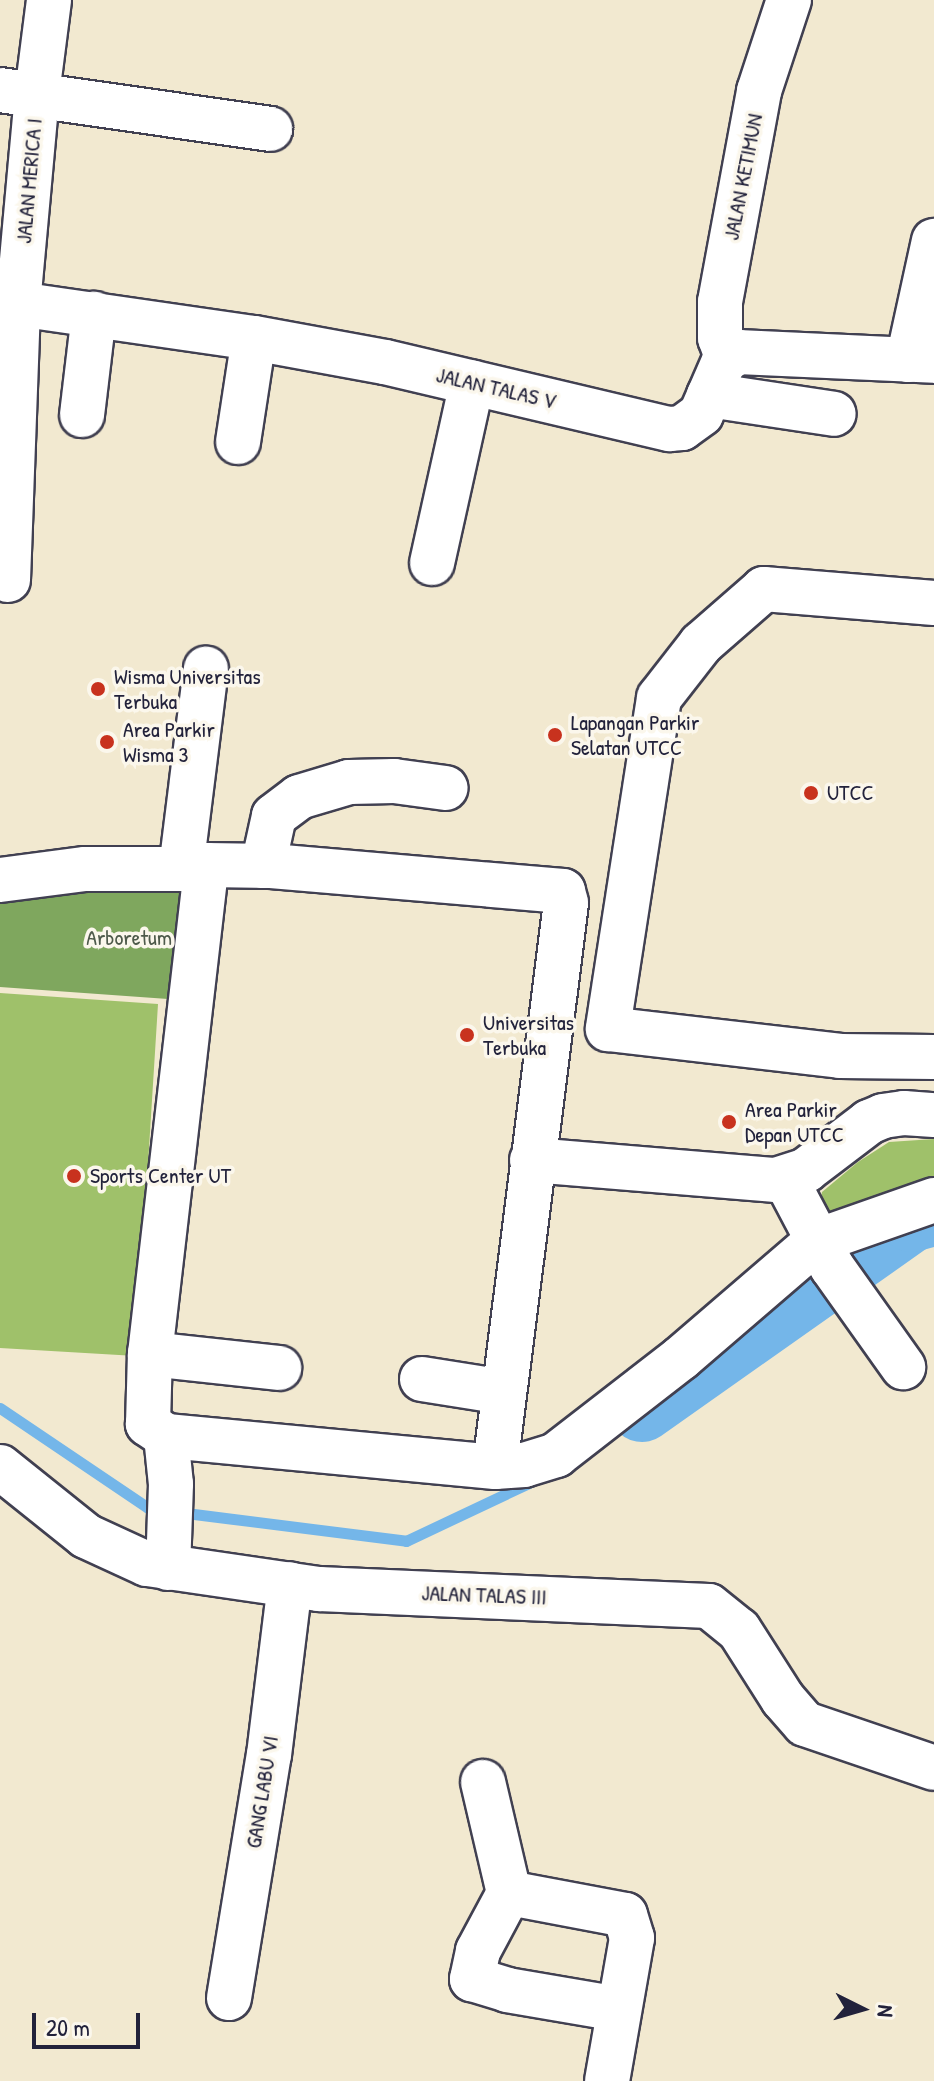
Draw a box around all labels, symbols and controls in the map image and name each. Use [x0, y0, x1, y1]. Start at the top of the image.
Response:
street label: JALAN KETIMUN [718, 112, 768, 242]
street label: JALAN MERICA I [10, 117, 48, 245]
street label: JALAN TALAS V [434, 361, 558, 415]
place label: Wisma Universitas Terbuka [114, 663, 261, 714]
marker: Wisma Universitas Terbuka [89, 680, 107, 698]
place label: Lapangan Parkir Selatan UTCC [571, 709, 699, 760]
place label: Area Parkir Wisma 3 [123, 716, 215, 768]
marker: Lapangan Parkir Selatan UTCC [546, 726, 564, 744]
marker: Area Parkir Wisma 3 [98, 733, 116, 751]
place label: UTCC [827, 780, 874, 806]
marker: UTCC [802, 784, 820, 802]
park label: Arboretum [86, 925, 172, 951]
place label: Universitas Terbuka [483, 1009, 574, 1060]
marker: Universitas Terbuka [458, 1026, 476, 1044]
place label: Area Parkir Depan UTCC [745, 1096, 844, 1148]
marker: Area Parkir Depan UTCC [720, 1113, 738, 1131]
place label: Sports Center UT [90, 1163, 231, 1189]
marker: Sports Center UT [65, 1167, 83, 1185]
street label: JALAN TALAS III [421, 1580, 547, 1610]
street label: GANG LABU VI [240, 1734, 284, 1850]
north arrow [822, 1969, 902, 2049]
scale bar [36, 1997, 144, 2047]
text: N [870, 2004, 901, 2018]
text: 20 m [46, 2011, 90, 2043]

